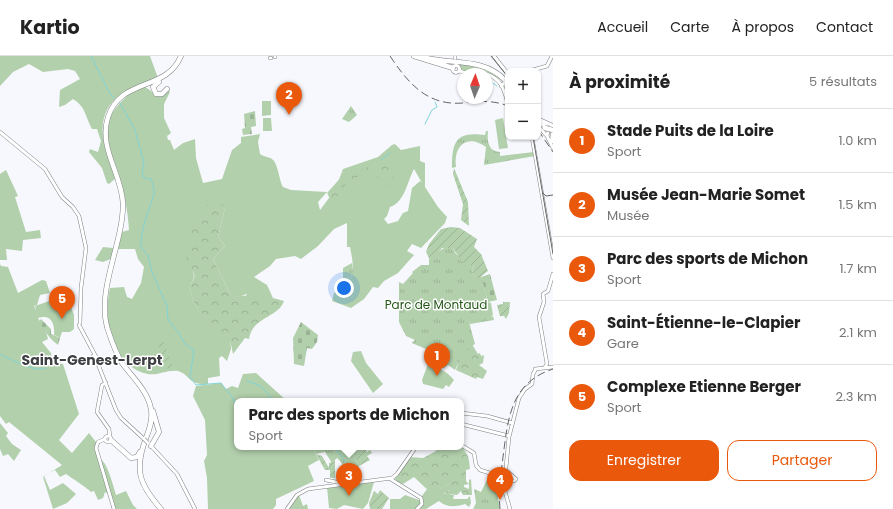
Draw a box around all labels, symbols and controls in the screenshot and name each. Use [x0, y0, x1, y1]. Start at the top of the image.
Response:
text: Kartio [20, 14, 80, 41]
text: Accueil [597, 17, 648, 37]
text: Carte [670, 17, 710, 37]
text: À propos [732, 17, 794, 37]
text: Contact [816, 17, 873, 37]
north arrow [457, 68, 493, 104]
map controls [505, 68, 541, 140]
button: + [505, 68, 541, 104]
text: À proximité [569, 70, 670, 94]
text: 5 résultats [809, 72, 877, 91]
pin: 2 [276, 82, 302, 115]
button: − [505, 104, 541, 140]
text: Stade Puits de la Loire [607, 120, 774, 141]
text: 1 [580, 131, 584, 150]
text: 1.0 km [838, 131, 877, 150]
text: Sport [607, 142, 641, 161]
text: Musée Jean-Marie Somet [607, 184, 805, 205]
text: 2 [578, 195, 586, 214]
text: 1.5 km [838, 195, 877, 214]
text: Musée [607, 206, 649, 225]
text: Parc des sports de Michon [607, 248, 808, 269]
text: 3 [578, 259, 586, 278]
text: 1.7 km [839, 259, 877, 278]
text: Sport [607, 270, 641, 289]
your location [334, 278, 354, 298]
pin: 5 [49, 286, 75, 319]
park label: Parc de Montaud [385, 296, 487, 313]
text: Saint-Étienne-le-Clapier [607, 312, 800, 333]
text: 4 [578, 323, 586, 342]
text: 2.1 km [839, 323, 877, 342]
text: Gare [607, 334, 639, 353]
pin: 1 [424, 343, 450, 376]
district label: Saint-Genest-Lerpt [22, 350, 163, 370]
text: Complexe Etienne Berger [607, 376, 801, 397]
text: 5 [578, 387, 586, 406]
text: 2.3 km [836, 387, 877, 406]
popup [234, 398, 464, 450]
text: Sport [607, 398, 641, 417]
text: Parc des sports de Michon [248, 404, 450, 425]
text: Sport [248, 426, 283, 445]
button: Enregistrer [569, 440, 719, 481]
button: Partager [727, 440, 877, 481]
pin: 3 [336, 463, 362, 496]
pin: 4 [487, 467, 513, 500]

